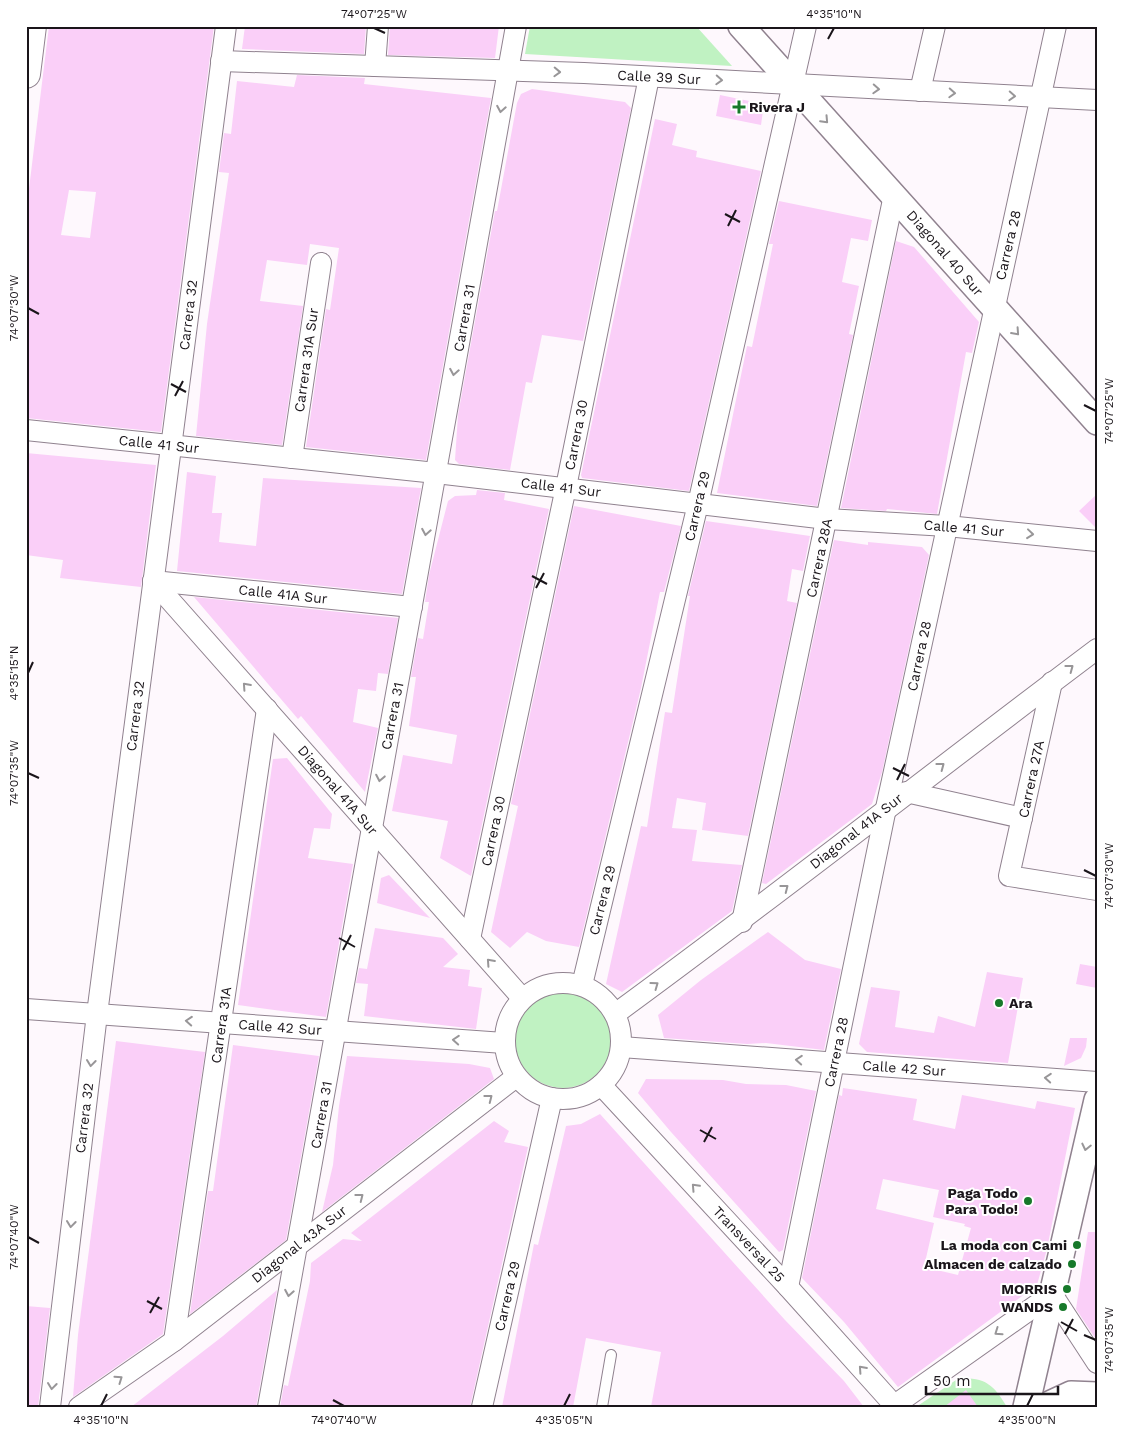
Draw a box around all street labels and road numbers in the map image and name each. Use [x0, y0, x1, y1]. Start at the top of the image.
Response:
street label: Calle 39 Sur [617, 67, 702, 87]
street label: Diagonal 40 Sur [904, 207, 987, 299]
street label: Carrera 28 [992, 208, 1024, 282]
street label: Carrera 32 [176, 279, 200, 351]
street label: Carrera 31 [450, 283, 478, 353]
street label: Carrera 31A Sur [291, 307, 321, 413]
street label: Carrera 30 [561, 398, 591, 472]
street label: Calle 41 Sur [118, 432, 200, 456]
street label: Carrera 29 [681, 469, 713, 543]
street label: Calle 41 Sur [520, 474, 602, 500]
street label: Carrera 28A [803, 517, 835, 599]
street label: Calle 41 Sur [923, 517, 1005, 540]
street label: Calle 41A Sur [238, 581, 329, 607]
street label: Carrera 28 [904, 619, 934, 693]
street label: Carrera 32 [123, 680, 147, 752]
street label: Carrera 31 [378, 681, 406, 751]
street label: Carrera 27A [1015, 739, 1047, 819]
street label: Diagonal 41A Sur [295, 742, 381, 838]
street label: Diagonal 41A Sur [806, 790, 906, 872]
street label: Carrera 30 [478, 794, 508, 868]
street label: Carrera 29 [586, 863, 618, 937]
street label: Carrera 31A [208, 985, 234, 1065]
street label: Carrera 28 [821, 1015, 851, 1089]
street label: Calle 42 Sur [238, 1016, 323, 1038]
street label: Calle 42 Sur [862, 1057, 947, 1079]
street label: Carrera 31 [307, 1080, 335, 1150]
street label: Carrera 32 [72, 1082, 96, 1154]
street label: Diagonal 43A Sur [248, 1202, 350, 1286]
street label: Transversal 25 [710, 1203, 788, 1285]
street label: Carrera 29 [491, 1259, 523, 1333]

